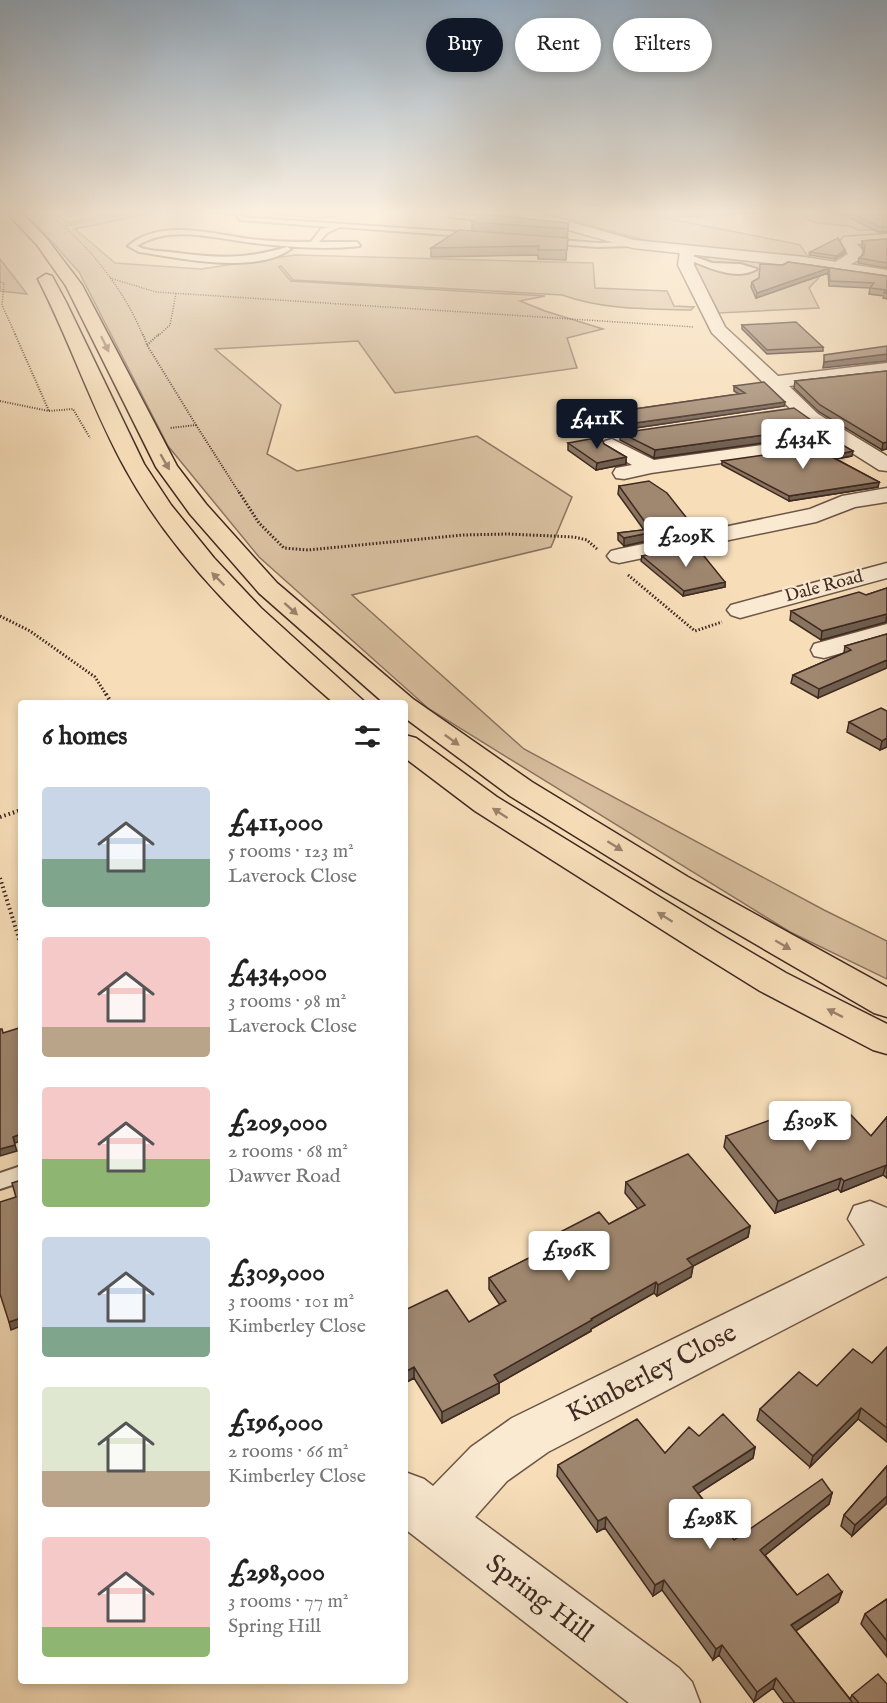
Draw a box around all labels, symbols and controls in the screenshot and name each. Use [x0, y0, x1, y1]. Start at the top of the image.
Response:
chip: Buy [426, 18, 503, 72]
chip: Rent [515, 18, 601, 72]
chip: Filters [613, 18, 712, 72]
one-way arrow [100, 335, 110, 353]
pin: £411K [555, 399, 639, 450]
text: £411K [570, 406, 624, 431]
pin: £434K [761, 419, 845, 470]
text: £434K [775, 426, 831, 451]
one-way arrow [160, 454, 170, 471]
pin: £209K [644, 517, 728, 568]
text: £209K [658, 524, 714, 549]
street label: Dale Road [782, 565, 866, 608]
one-way arrow [211, 572, 225, 586]
one-way arrow [284, 602, 299, 616]
text: 6 homes [42, 720, 127, 753]
icon: filters [351, 720, 384, 753]
one-way arrow [443, 734, 459, 746]
text: £411,000 [228, 806, 323, 839]
one-way arrow [492, 808, 508, 819]
icon: home [90, 811, 162, 883]
text: 5 rooms · 123 m² [228, 839, 354, 864]
one-way arrow [607, 841, 623, 852]
text: Laverock Close [228, 864, 357, 889]
one-way arrow [657, 911, 673, 922]
one-way arrow [775, 939, 792, 949]
text: £434,000 [228, 956, 327, 989]
icon: home [90, 961, 162, 1033]
text: 3 rooms · 98 m² [228, 989, 346, 1014]
one-way arrow [826, 1008, 843, 1018]
text: Laverock Close [228, 1014, 357, 1039]
pin: £309K [768, 1101, 852, 1152]
text: £209,000 [228, 1106, 328, 1139]
text: £309K [783, 1108, 837, 1133]
icon: home [90, 1111, 162, 1183]
text: 2 rooms · 68 m² [228, 1139, 348, 1164]
text: Dawver Road [228, 1164, 340, 1189]
pin: £196K [527, 1231, 611, 1282]
text: £196K [543, 1238, 595, 1263]
text: £309,000 [228, 1256, 325, 1289]
icon: home [90, 1261, 162, 1333]
text: 3 rooms · 101 m² [228, 1289, 354, 1314]
text: Kimberley Close [228, 1314, 366, 1339]
street label: Kimberley Close [561, 1317, 743, 1431]
text: £196,000 [228, 1406, 323, 1439]
icon: home [90, 1411, 162, 1483]
text: 2 rooms · 66 m² [228, 1439, 349, 1464]
text: Kimberley Close [228, 1464, 366, 1489]
pin: £298K [668, 1499, 752, 1550]
text: £298K [683, 1506, 737, 1531]
street label: Spring Hill [479, 1548, 600, 1651]
text: £298,000 [228, 1556, 325, 1589]
icon: home [90, 1561, 162, 1633]
text: 3 rooms · 77 m² [228, 1589, 348, 1614]
text: Spring Hill [228, 1614, 321, 1639]

